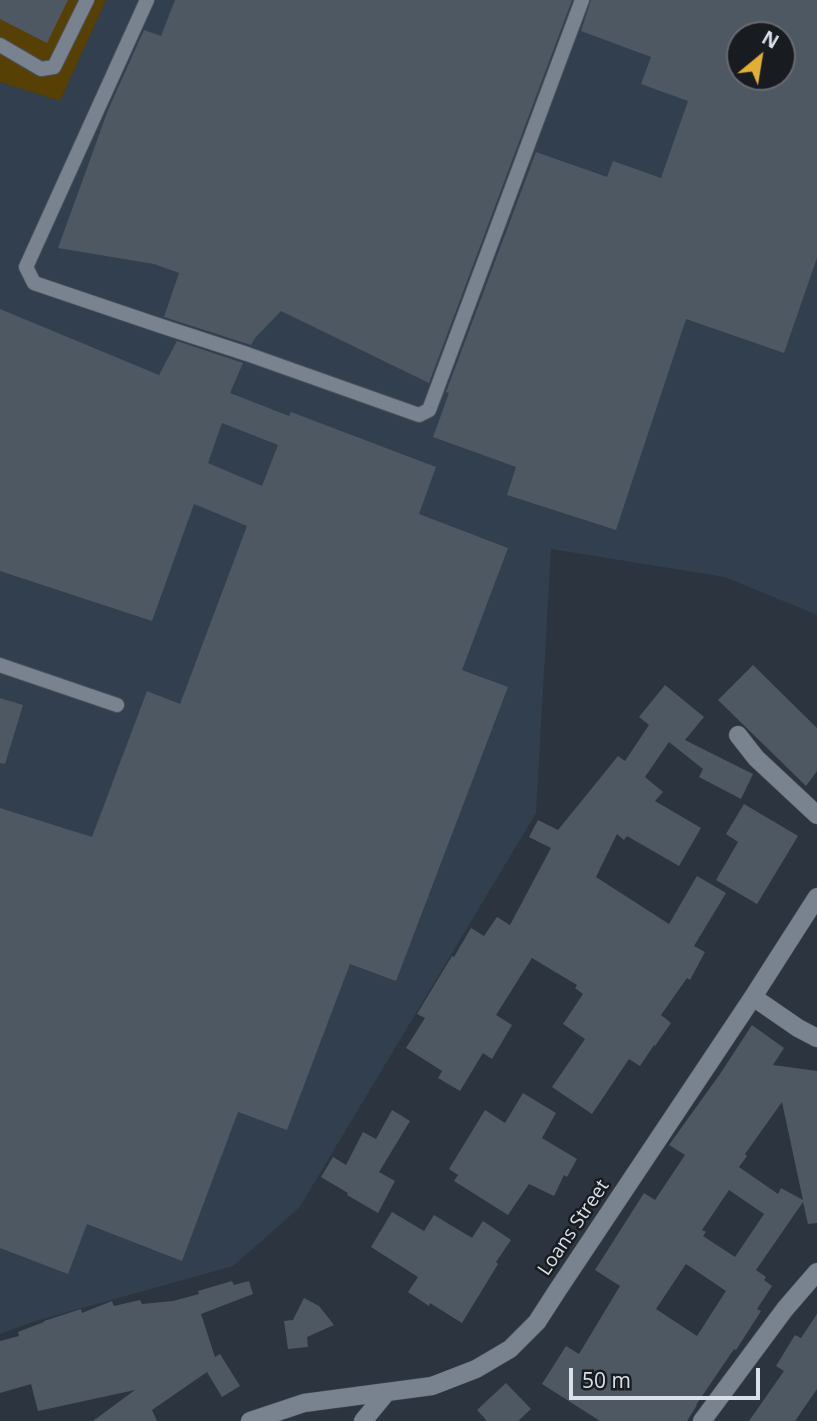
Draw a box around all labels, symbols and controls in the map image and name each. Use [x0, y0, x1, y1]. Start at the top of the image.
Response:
north arrow [726, 21, 796, 91]
text: N [757, 24, 784, 55]
street label: Loans Street [534, 1176, 614, 1280]
scale bar [572, 1354, 763, 1398]
text: 50 m [582, 1366, 631, 1394]

